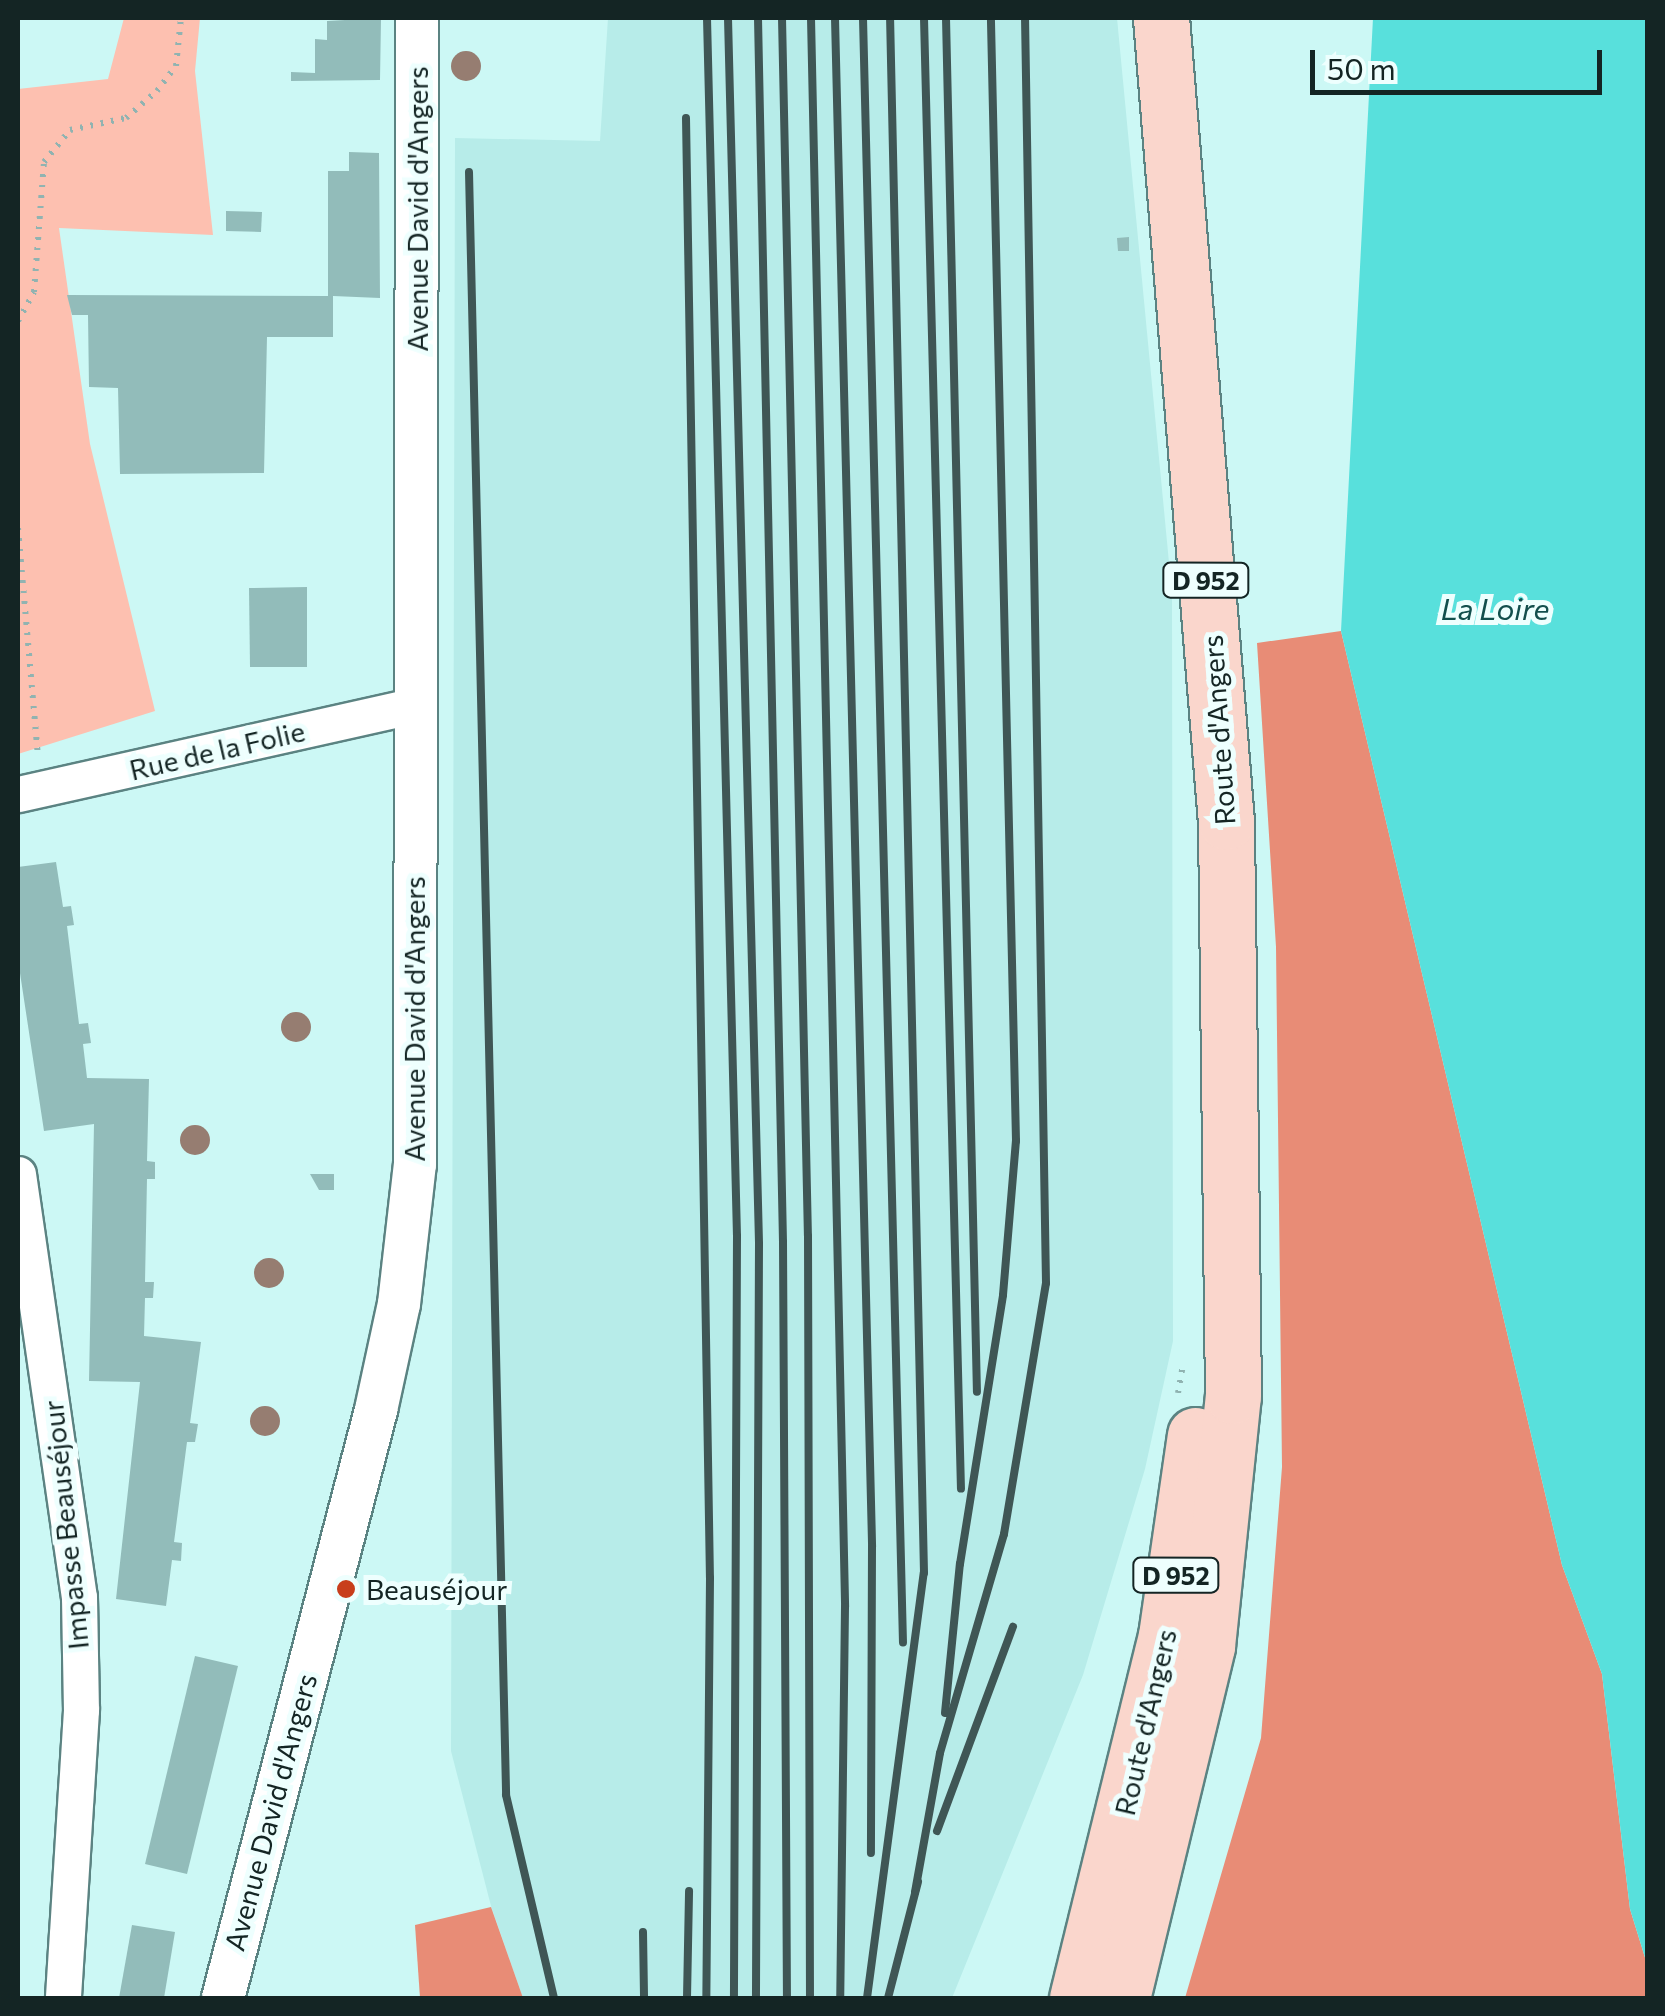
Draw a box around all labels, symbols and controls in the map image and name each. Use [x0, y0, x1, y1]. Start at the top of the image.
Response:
scale bar [1315, 30, 1608, 92]
text: 50 m [1327, 49, 1396, 86]
street label: Avenue David d'Angers [400, 66, 434, 352]
road number: D 952 [1161, 560, 1251, 600]
water label: La Loire [1441, 590, 1549, 626]
street label: Route d'Angers [1195, 634, 1241, 826]
street label: Rue de la Folie [126, 713, 308, 787]
street label: Avenue David d'Angers [397, 876, 431, 1162]
street label: Impasse Beauséjour [35, 1399, 95, 1651]
road number: D 952 [1131, 1555, 1221, 1595]
place label: Beauséjour [366, 1572, 507, 1606]
marker: Beauséjour [335, 1578, 357, 1600]
street label: Route d'Angers [1107, 1625, 1183, 1819]
street label: Avenue David d'Angers [217, 1670, 323, 1954]

